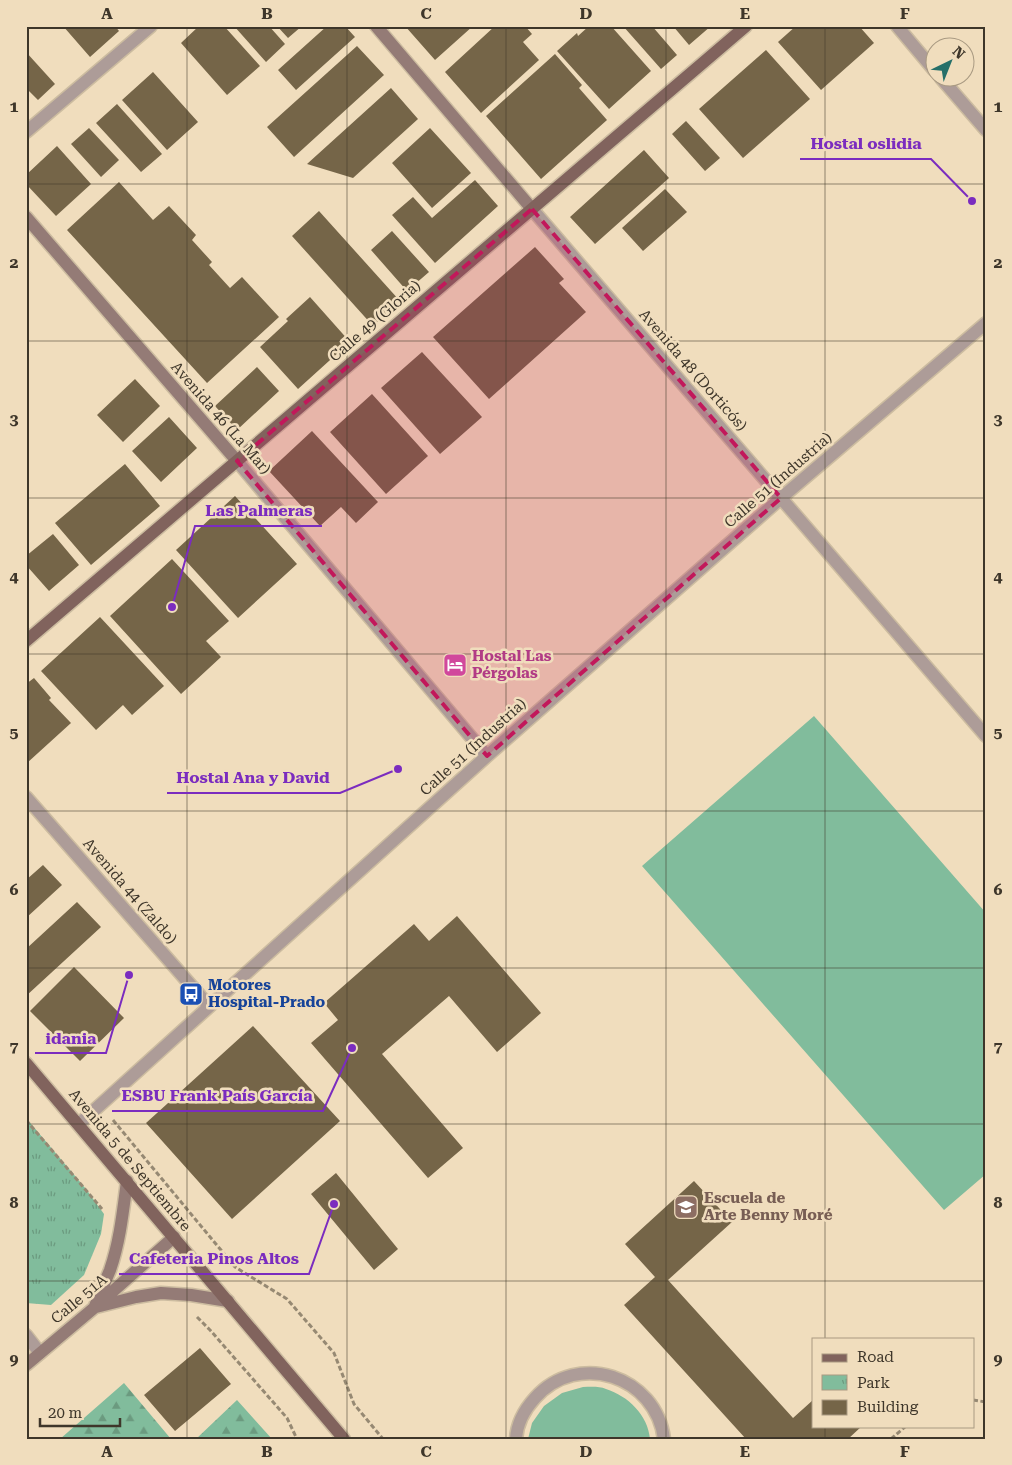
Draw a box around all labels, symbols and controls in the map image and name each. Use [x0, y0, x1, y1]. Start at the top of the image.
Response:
text: A [101, 4, 113, 23]
text: B [261, 4, 273, 23]
text: C [420, 4, 432, 23]
text: D [580, 4, 593, 23]
text: E [740, 4, 750, 23]
text: F [900, 4, 910, 23]
north arrow [924, 38, 974, 88]
text: N [949, 43, 968, 62]
text: 1 [10, 97, 19, 116]
text: 1 [994, 97, 1003, 116]
callout: Hostal oslidia [800, 128, 931, 159]
text: Hostal oslidia [810, 134, 922, 153]
text: 2 [10, 253, 19, 272]
text: 2 [994, 253, 1003, 272]
street label: Calle 49 (Gloria) [326, 276, 424, 366]
street label: Avenida 48 (Dorticós) [635, 305, 751, 435]
street label: Avenida 46 (La Mar) [167, 358, 275, 478]
text: 3 [10, 410, 19, 429]
text: 3 [994, 410, 1003, 429]
street label: Calle 51 (Industria) [721, 428, 836, 532]
callout: Las Palmeras [195, 495, 322, 526]
text: Las Palmeras [205, 501, 313, 520]
text: 4 [10, 567, 19, 586]
text: 4 [994, 567, 1003, 586]
place label: Hostal Las Pérgolas [472, 647, 552, 682]
hotel icon: Hostal Las Pérgolas [442, 652, 468, 678]
street label: Calle 51 (Industria) [416, 695, 530, 799]
text: 5 [10, 723, 19, 742]
text: 5 [994, 723, 1003, 742]
callout: Hostal Ana y David [167, 762, 340, 793]
text: Hostal Ana y David [176, 768, 330, 787]
street label: Avenida 44 (Zaldo) [79, 834, 181, 948]
text: 6 [10, 880, 19, 899]
text: 6 [994, 880, 1003, 899]
place label: Motores Hospital-Prado [208, 976, 325, 1011]
bus stop icon: Motores Hospital-Prado [178, 981, 204, 1007]
callout: idania [35, 1022, 106, 1053]
text: idania [46, 1029, 97, 1048]
text: 7 [10, 1037, 19, 1056]
text: 7 [994, 1037, 1003, 1056]
callout: ESBU Frank País García [112, 1080, 323, 1111]
street label: Avenida 5 de Septiembre [65, 1085, 195, 1235]
text: ESBU Frank País García [121, 1086, 313, 1105]
place label: Escuela de Arte Benny Moré [704, 1189, 833, 1224]
text: 8 [10, 1193, 19, 1212]
text: 8 [994, 1193, 1003, 1212]
school or university icon: Escuela de Arte Benny Moré [673, 1194, 699, 1220]
callout: Cafeteria Pinos Altos [119, 1243, 309, 1274]
text: Cafeteria Pinos Altos [129, 1249, 299, 1268]
street label: Calle 51A [47, 1270, 111, 1328]
legend [812, 1338, 974, 1428]
text: Road [857, 1348, 894, 1366]
text: 9 [10, 1350, 19, 1369]
text: 9 [994, 1350, 1003, 1369]
text: Park [857, 1374, 891, 1392]
scale bar [40, 1395, 120, 1427]
text: Building [857, 1398, 919, 1416]
text: 20 m [48, 1404, 83, 1422]
text: A [101, 1442, 113, 1461]
text: B [261, 1442, 273, 1461]
text: C [420, 1442, 432, 1461]
text: D [580, 1442, 593, 1461]
text: E [740, 1442, 750, 1461]
text: F [900, 1442, 910, 1461]

